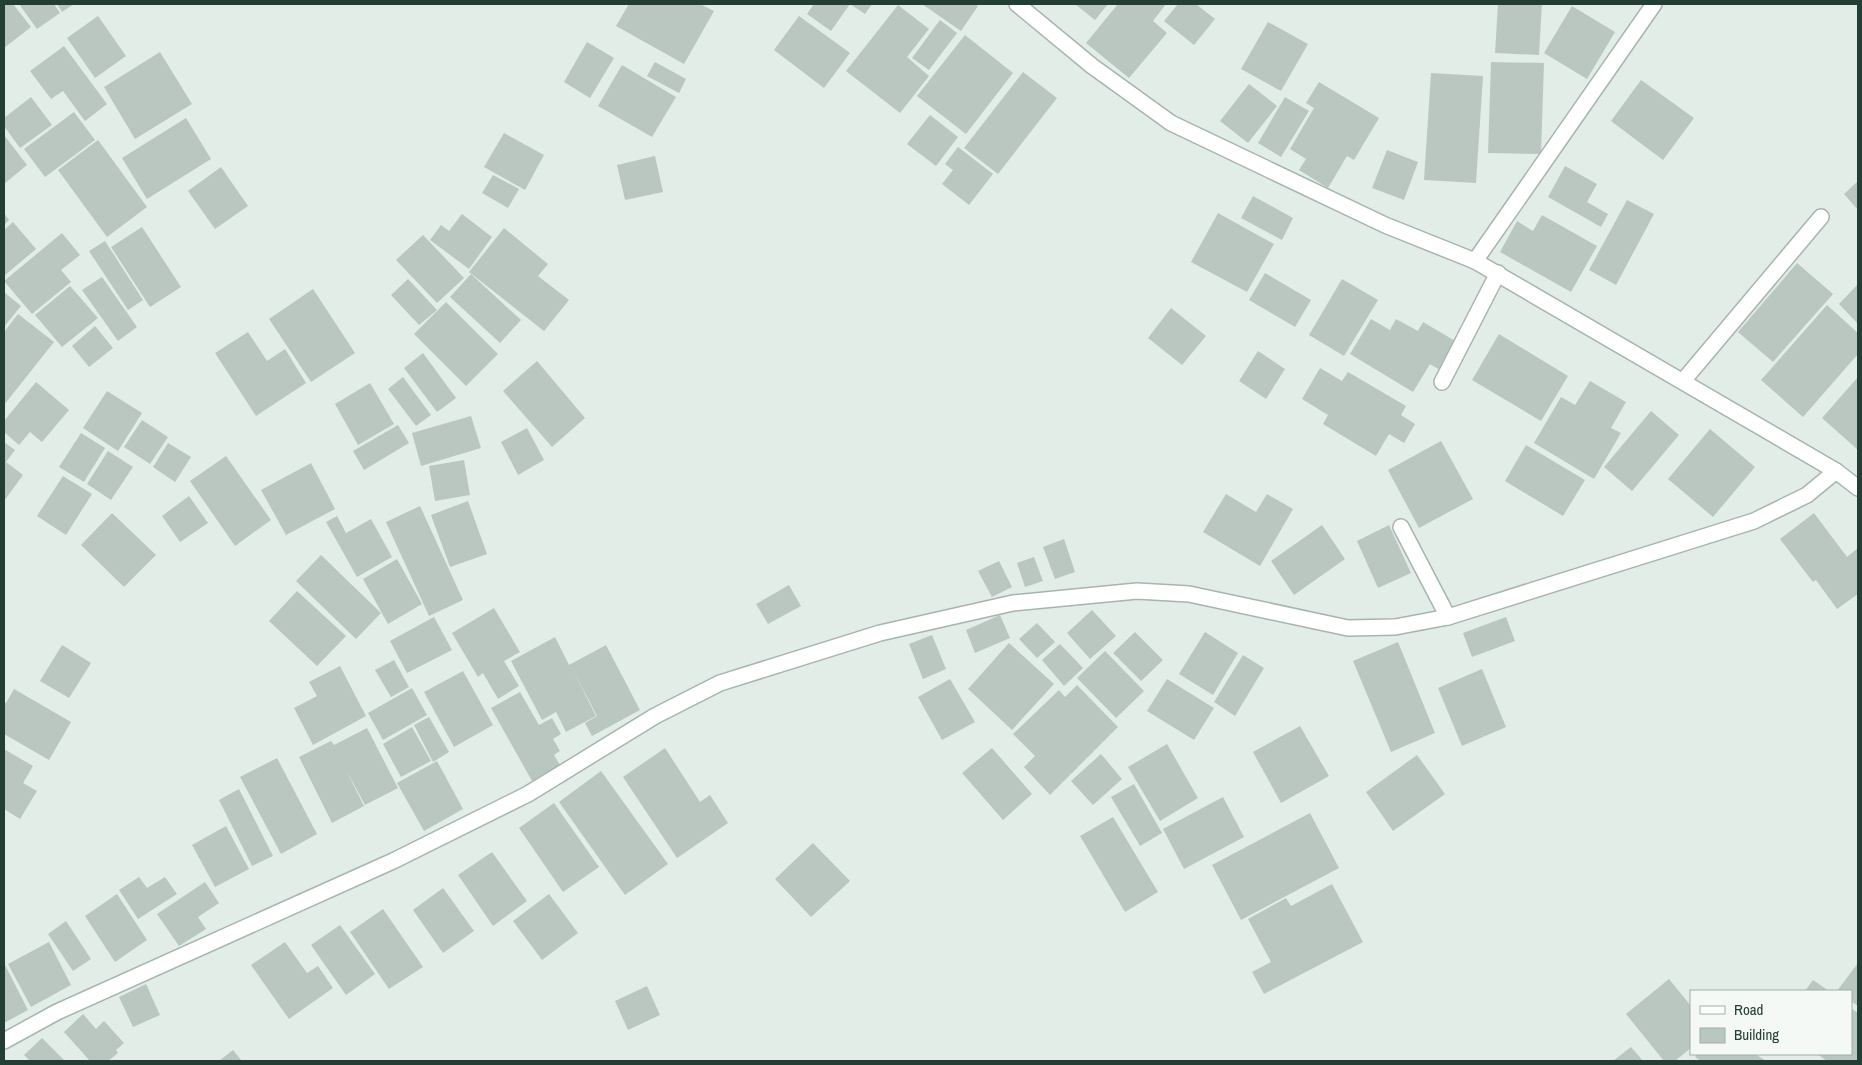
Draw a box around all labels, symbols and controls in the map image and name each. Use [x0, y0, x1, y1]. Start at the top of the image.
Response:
legend [1690, 990, 1852, 1055]
text: Road [1734, 999, 1763, 1020]
text: Building [1734, 1024, 1779, 1045]

